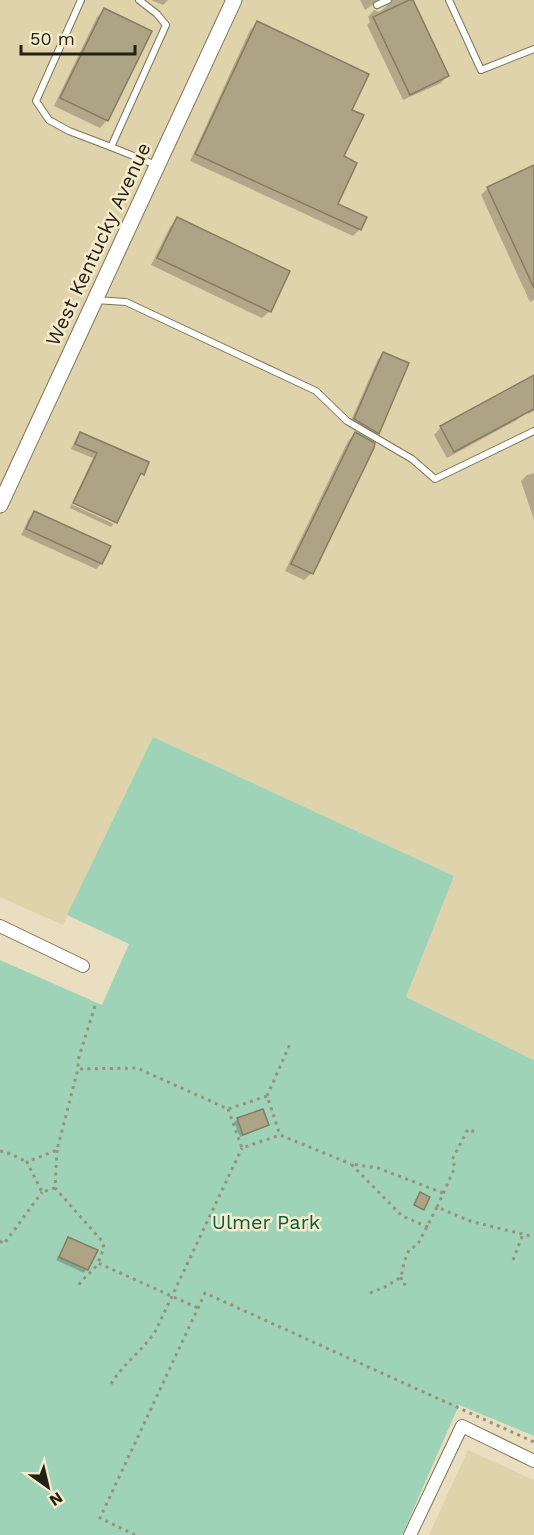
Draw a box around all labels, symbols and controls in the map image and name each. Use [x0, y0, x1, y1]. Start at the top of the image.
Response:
scale bar [21, 18, 135, 56]
text: 50 m [30, 28, 75, 49]
street label: West Kentucky Avenue [40, 138, 156, 350]
park label: Ulmer Park [212, 1210, 320, 1234]
north arrow [18, 1457, 78, 1517]
text: N [46, 1488, 66, 1510]

